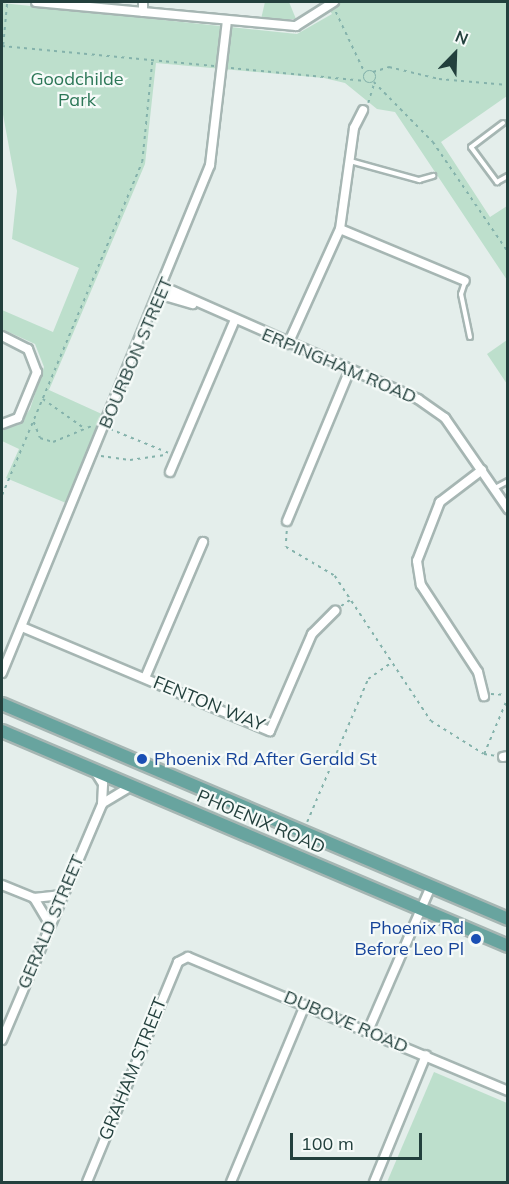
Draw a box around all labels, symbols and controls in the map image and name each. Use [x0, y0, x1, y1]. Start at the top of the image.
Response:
north arrow [425, 24, 485, 84]
text: N [453, 26, 472, 49]
park label: Goodchilde Park [30, 69, 124, 112]
street label: BOURBON STREET [94, 274, 178, 432]
street label: ERPINGHAM ROAD [258, 324, 420, 408]
street label: FENTON WAY [150, 672, 268, 736]
place label: Phoenix Rd After Gerald St [154, 748, 377, 770]
marker: Phoenix Rd After Gerald St [135, 752, 149, 766]
street label: PHOENIX ROAD [194, 785, 328, 859]
street label: GERALD STREET [13, 852, 89, 992]
place label: Phoenix Rd Before Leo Pl [354, 918, 464, 960]
marker: Phoenix Rd Before Leo Pl [469, 932, 483, 946]
street label: DUBOVE ROAD [281, 986, 411, 1058]
street label: GRAHAM STREET [95, 995, 171, 1143]
scale bar [293, 1121, 425, 1159]
text: 100 m [301, 1132, 354, 1155]

